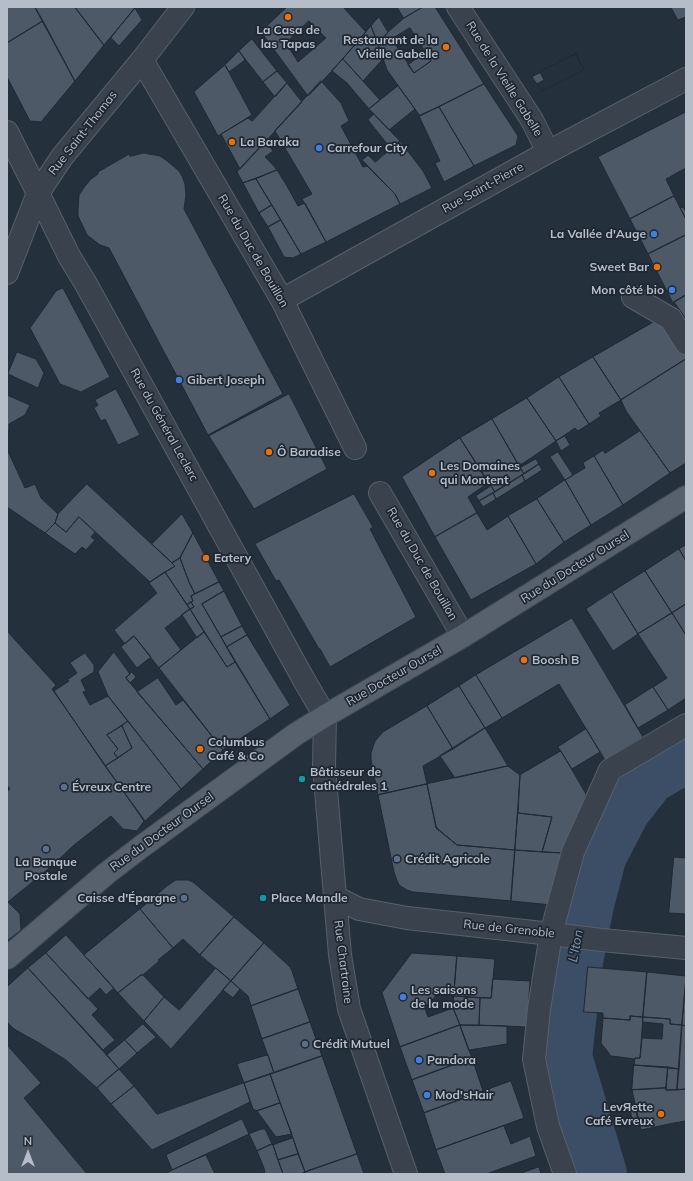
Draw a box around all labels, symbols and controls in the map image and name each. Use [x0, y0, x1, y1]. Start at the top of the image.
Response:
marker: La Casa de las Tapas [283, 12, 293, 22]
street label: Rue de la Vieille Gabelle [463, 19, 545, 139]
place label: La Casa de las Tapas [256, 23, 320, 51]
place label: Restaurant de la Vieille Gabelle [343, 33, 438, 61]
marker: Restaurant de la Vieille Gabelle [441, 42, 451, 52]
street label: Rue Saint-Thomas [46, 88, 120, 178]
place label: La Baraka [240, 135, 299, 149]
marker: La Baraka [227, 137, 237, 147]
place label: Carrefour City [327, 141, 407, 155]
marker: Carrefour City [314, 143, 324, 153]
street label: Rue Saint-Pierre [440, 160, 526, 216]
street label: Rue du Duc de Bouillon [215, 192, 291, 310]
place label: La Vallée d'Auge [550, 227, 646, 241]
marker: La Vallée d'Auge [649, 229, 659, 239]
place label: Sweet Bar [589, 260, 649, 274]
marker: Sweet Bar [652, 262, 662, 272]
place label: Mon côté bio [591, 283, 664, 297]
marker: Mon côté bio [667, 285, 677, 295]
street label: Rue du Général Leclerc [127, 366, 201, 484]
place label: Gibert Joseph [187, 373, 265, 387]
marker: Gibert Joseph [174, 375, 184, 385]
place label: Ô Baradise [277, 445, 341, 459]
marker: Ô Baradise [264, 447, 274, 457]
place label: Les Domaines qui Montent [440, 459, 520, 487]
marker: Les Domaines qui Montent [427, 468, 437, 478]
street label: Rue du Duc de Bouillon [384, 505, 460, 623]
street label: Rue du Docteur Oursel [518, 528, 632, 606]
place label: Eatery [214, 551, 251, 565]
marker: Eatery [201, 553, 211, 563]
street label: Rue Docteur Oursel [344, 643, 444, 709]
place label: Boosh B [532, 653, 579, 667]
marker: Boosh B [519, 655, 529, 665]
place label: Columbus Café & Co [208, 735, 265, 763]
marker: Columbus Café & Co [195, 744, 205, 754]
place label: Bâtisseur de cathédrales 1 [310, 765, 388, 793]
marker: Bâtisseur de cathédrales 1 [297, 774, 307, 784]
place label: Évreux Centre [72, 780, 151, 794]
marker: Évreux Centre [59, 782, 69, 792]
street label: Rue du Docteur Oursel [107, 789, 217, 875]
marker: La Banque Postale [41, 844, 51, 854]
place label: Crédit Agricole [405, 852, 490, 866]
marker: Crédit Agricole [392, 854, 402, 864]
place label: La Banque Postale [15, 855, 77, 883]
place label: Caisse d'Épargne [77, 891, 176, 905]
place label: Place Mandle [271, 891, 348, 905]
marker: Caisse d'Épargne [179, 893, 189, 903]
marker: Place Mandle [258, 893, 268, 903]
street label: Rue de Grenoble [463, 917, 555, 941]
street label: Rue Chartraine [331, 919, 355, 1005]
water label: L'Iton [565, 928, 587, 964]
place label: Les saisons de la mode [411, 983, 476, 1011]
marker: Les saisons de la mode [398, 992, 408, 1002]
place label: Crédit Mutuel [313, 1037, 390, 1051]
marker: Crédit Mutuel [300, 1039, 310, 1049]
place label: Pandora [427, 1053, 476, 1067]
marker: Pandora [414, 1055, 424, 1065]
place label: Mod'sHair [435, 1088, 493, 1102]
marker: Mod'sHair [422, 1090, 432, 1100]
place label: LevЯette Café Evreux [585, 1100, 653, 1128]
marker: LevЯette Café Evreux [656, 1109, 666, 1119]
north arrow [8, 1133, 48, 1173]
text: N [24, 1134, 32, 1148]

